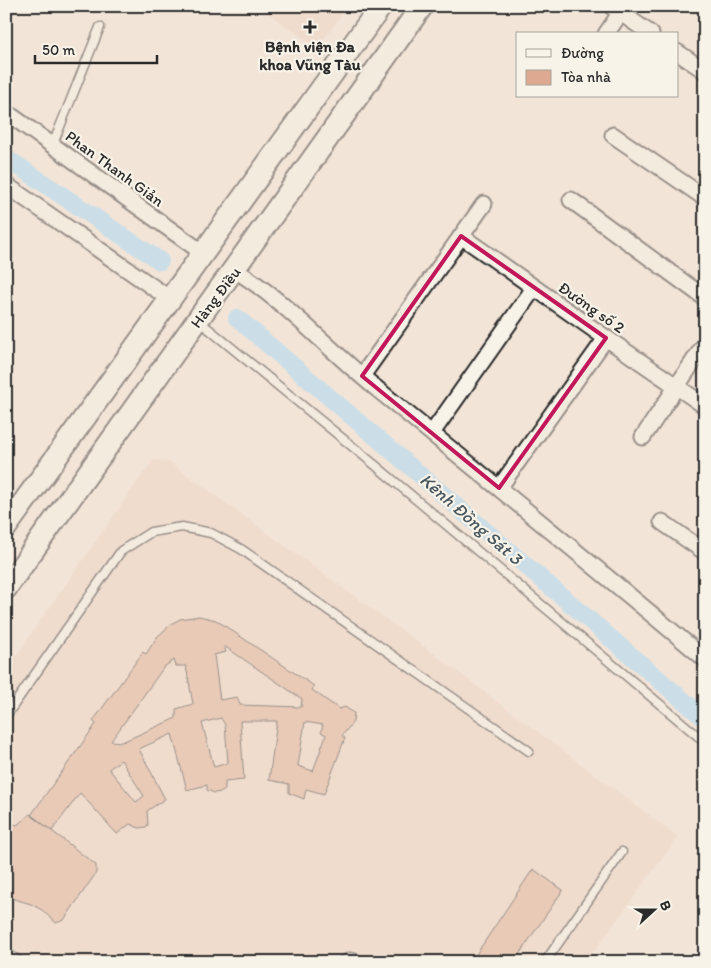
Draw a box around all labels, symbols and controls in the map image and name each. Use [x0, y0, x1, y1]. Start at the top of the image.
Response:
marker: Bệnh viện Đa khoa Vũng Tàu [303, 20, 317, 34]
scale bar [35, 32, 158, 64]
legend [516, 32, 678, 98]
place label: Bệnh viện Đa khoa Vũng Tàu [259, 37, 361, 75]
text: 50 m [42, 41, 75, 59]
text: Đường [561, 44, 604, 62]
text: Tòa nhà [561, 68, 611, 86]
street label: Phan Thanh Giản [62, 126, 168, 210]
street label: Hàng Điều [186, 263, 245, 332]
street label: Đường số 2 [555, 278, 629, 338]
water label: Kênh Đồng Sát 3 [415, 469, 528, 570]
north arrow [628, 886, 678, 936]
text: B [656, 898, 675, 913]

